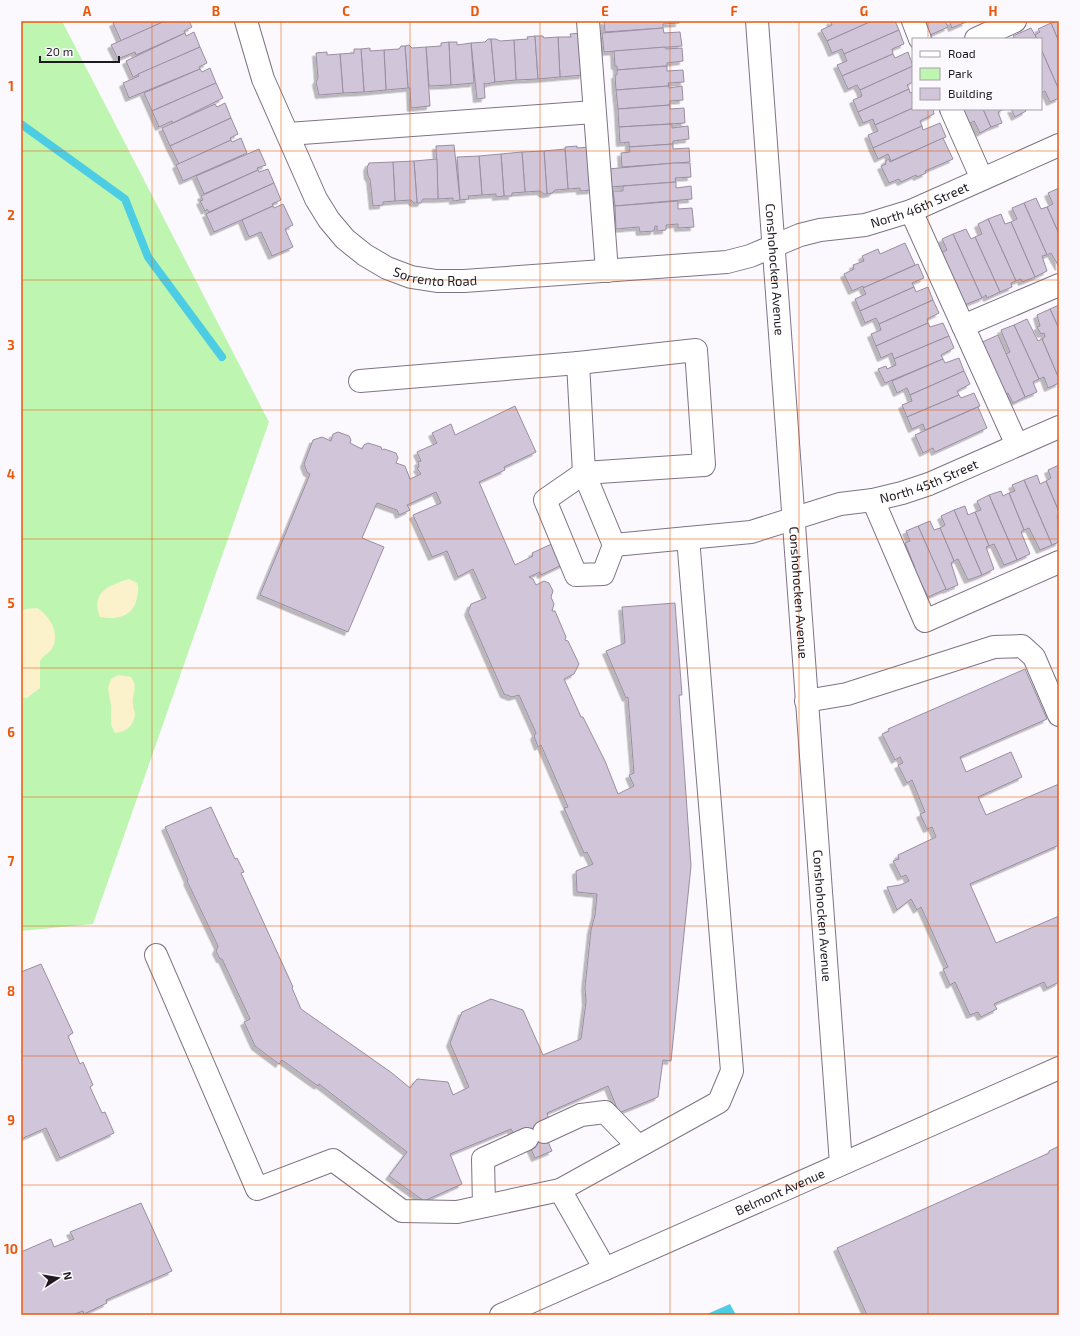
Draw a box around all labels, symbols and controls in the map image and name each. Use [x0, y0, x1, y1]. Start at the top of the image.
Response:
text: A [83, 3, 92, 19]
text: B [212, 3, 220, 19]
text: C [342, 3, 350, 19]
text: D [471, 3, 480, 19]
text: E [601, 3, 609, 19]
text: F [730, 3, 738, 19]
text: G [860, 3, 868, 19]
text: H [989, 3, 998, 19]
scale bar [40, 38, 119, 64]
legend [912, 38, 1042, 110]
text: 20 m [46, 44, 73, 58]
text: Road [948, 46, 976, 60]
text: Park [948, 66, 973, 80]
text: 1 [8, 78, 14, 94]
text: Building [948, 86, 993, 100]
street label: North 46th Street [868, 178, 971, 231]
street label: Conshohocken Avenue [762, 203, 788, 336]
text: 2 [7, 207, 15, 223]
street label: Sorrento Road [391, 263, 478, 289]
text: 3 [7, 337, 15, 353]
street label: North 45th Street [878, 456, 980, 506]
text: 4 [7, 466, 15, 482]
street label: Conshohocken Avenue [786, 526, 812, 659]
text: 5 [7, 595, 15, 611]
text: 6 [7, 724, 15, 740]
street label: Conshohocken Avenue [810, 849, 836, 982]
text: 7 [8, 853, 15, 869]
text: 8 [7, 983, 15, 999]
text: 9 [7, 1112, 15, 1128]
street label: Belmont Avenue [733, 1165, 827, 1218]
text: 10 [4, 1241, 18, 1257]
north arrow [38, 1258, 78, 1298]
text: N [61, 1271, 75, 1281]

